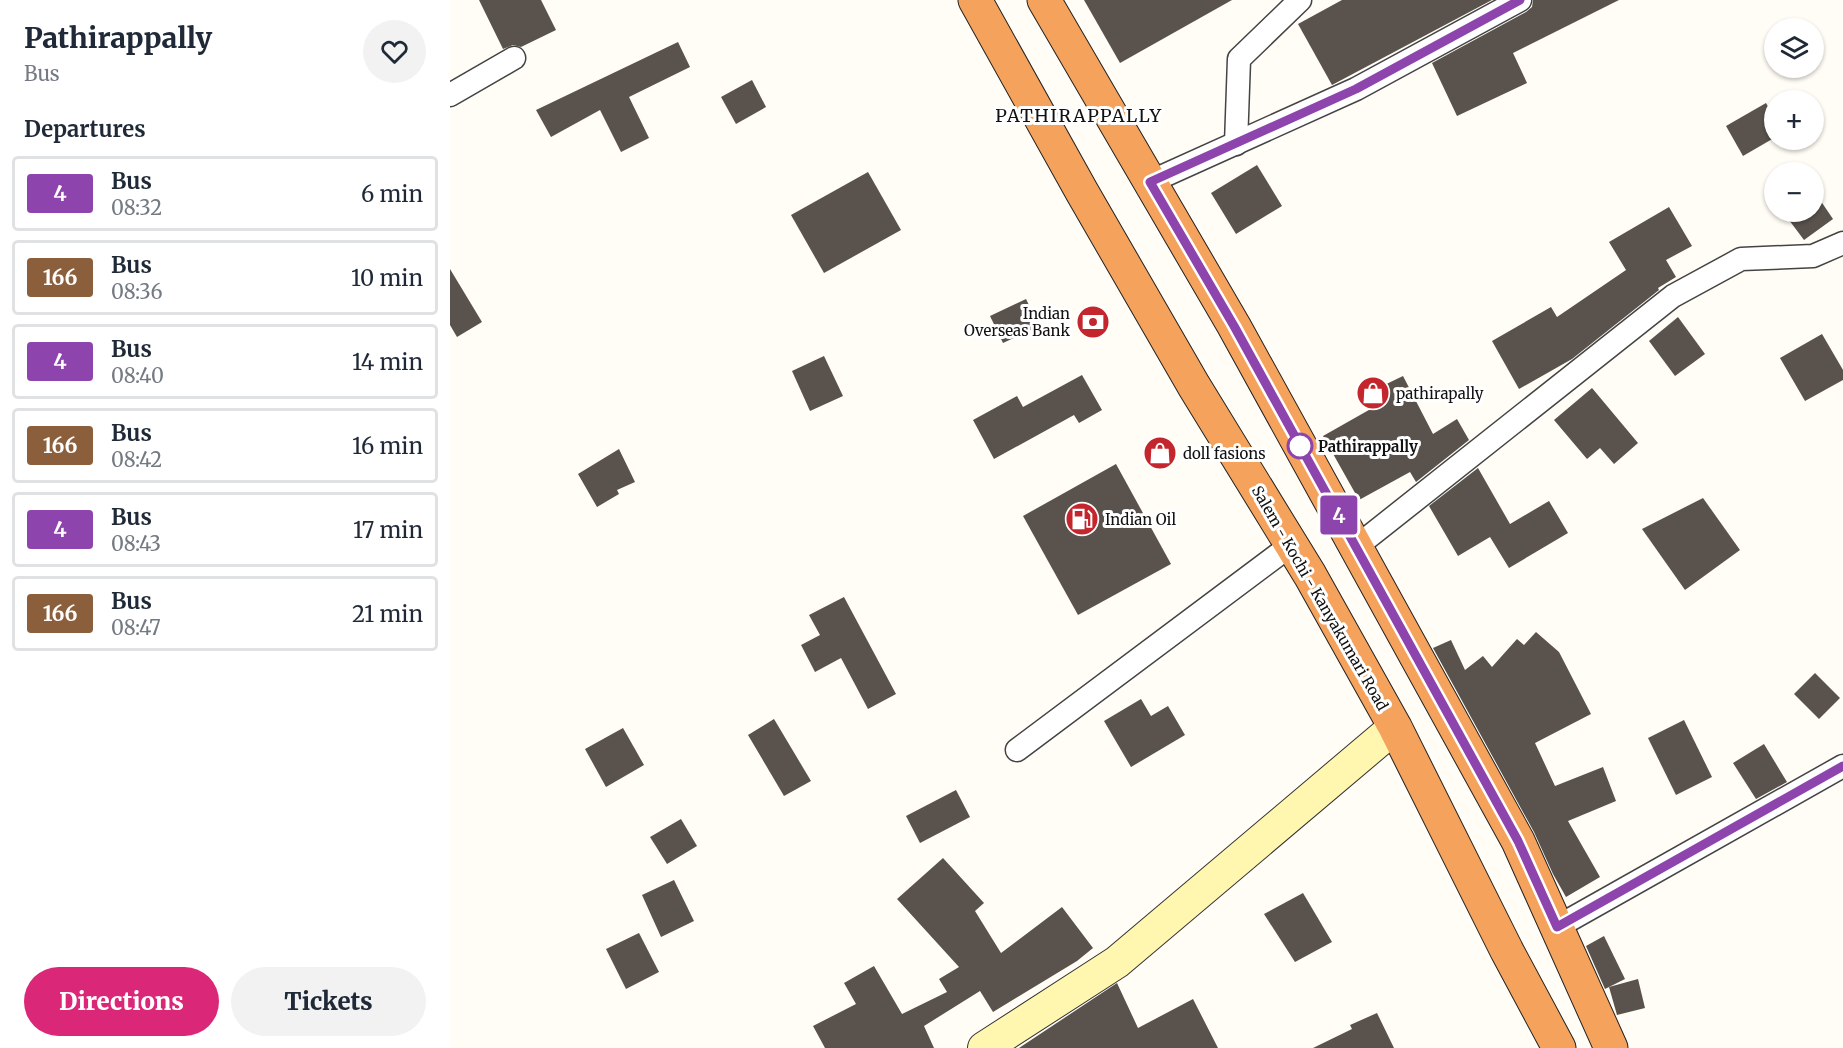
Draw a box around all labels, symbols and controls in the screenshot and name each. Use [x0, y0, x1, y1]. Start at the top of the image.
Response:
map controls [1764, 18, 1824, 222]
button: layers [1764, 18, 1824, 78]
text: Pathirappally [24, 20, 212, 56]
button: heart [363, 20, 426, 83]
text: Bus [24, 61, 60, 86]
button: + [1764, 90, 1824, 150]
district label: PATHIRAPPALLY [995, 104, 1163, 127]
text: Departures [24, 115, 146, 143]
button: − [1764, 162, 1824, 222]
text: Bus [111, 167, 152, 195]
text: 4 [53, 180, 67, 207]
text: 6 min [361, 180, 423, 208]
text: 08:32 [111, 195, 162, 220]
text: Bus [111, 251, 152, 279]
text: 166 [43, 264, 77, 291]
text: 10 min [351, 264, 423, 292]
text: 08:36 [111, 279, 163, 304]
place label: Indian Overseas Bank [964, 304, 1070, 340]
bank icon: Indian Overseas Bank [1075, 304, 1111, 340]
text: Bus [111, 335, 152, 363]
text: 4 [53, 348, 67, 375]
text: 14 min [352, 348, 423, 376]
text: 08:40 [111, 363, 164, 388]
shop icon: pathirapally [1355, 375, 1391, 411]
place label: pathirapally [1396, 384, 1484, 403]
text: Bus [111, 419, 152, 447]
text: 166 [43, 432, 77, 459]
text: 16 min [352, 432, 423, 460]
marker: Pathirappally [1287, 433, 1313, 459]
shop icon: doll fasions [1142, 435, 1178, 471]
place label: Pathirappally [1318, 437, 1418, 456]
place label: doll fasions [1183, 444, 1266, 463]
text: 08:42 [111, 447, 162, 472]
street label: Salem - Kochi - Kanyakumari Road [1248, 482, 1392, 714]
line badge: 4 [1320, 496, 1358, 534]
fuel station icon: Indian Oil [1064, 501, 1100, 537]
text: 4 [1332, 502, 1346, 529]
text: Bus [111, 503, 152, 531]
place label: Indian Oil [1105, 510, 1176, 529]
text: 4 [53, 516, 67, 543]
text: 17 min [353, 516, 423, 544]
text: 08:43 [111, 531, 161, 556]
text: Bus [111, 587, 152, 615]
text: 166 [43, 600, 77, 627]
text: 21 min [352, 600, 423, 628]
text: 08:47 [111, 615, 161, 640]
button: Directions [24, 967, 219, 1036]
button: Tickets [231, 967, 426, 1036]

